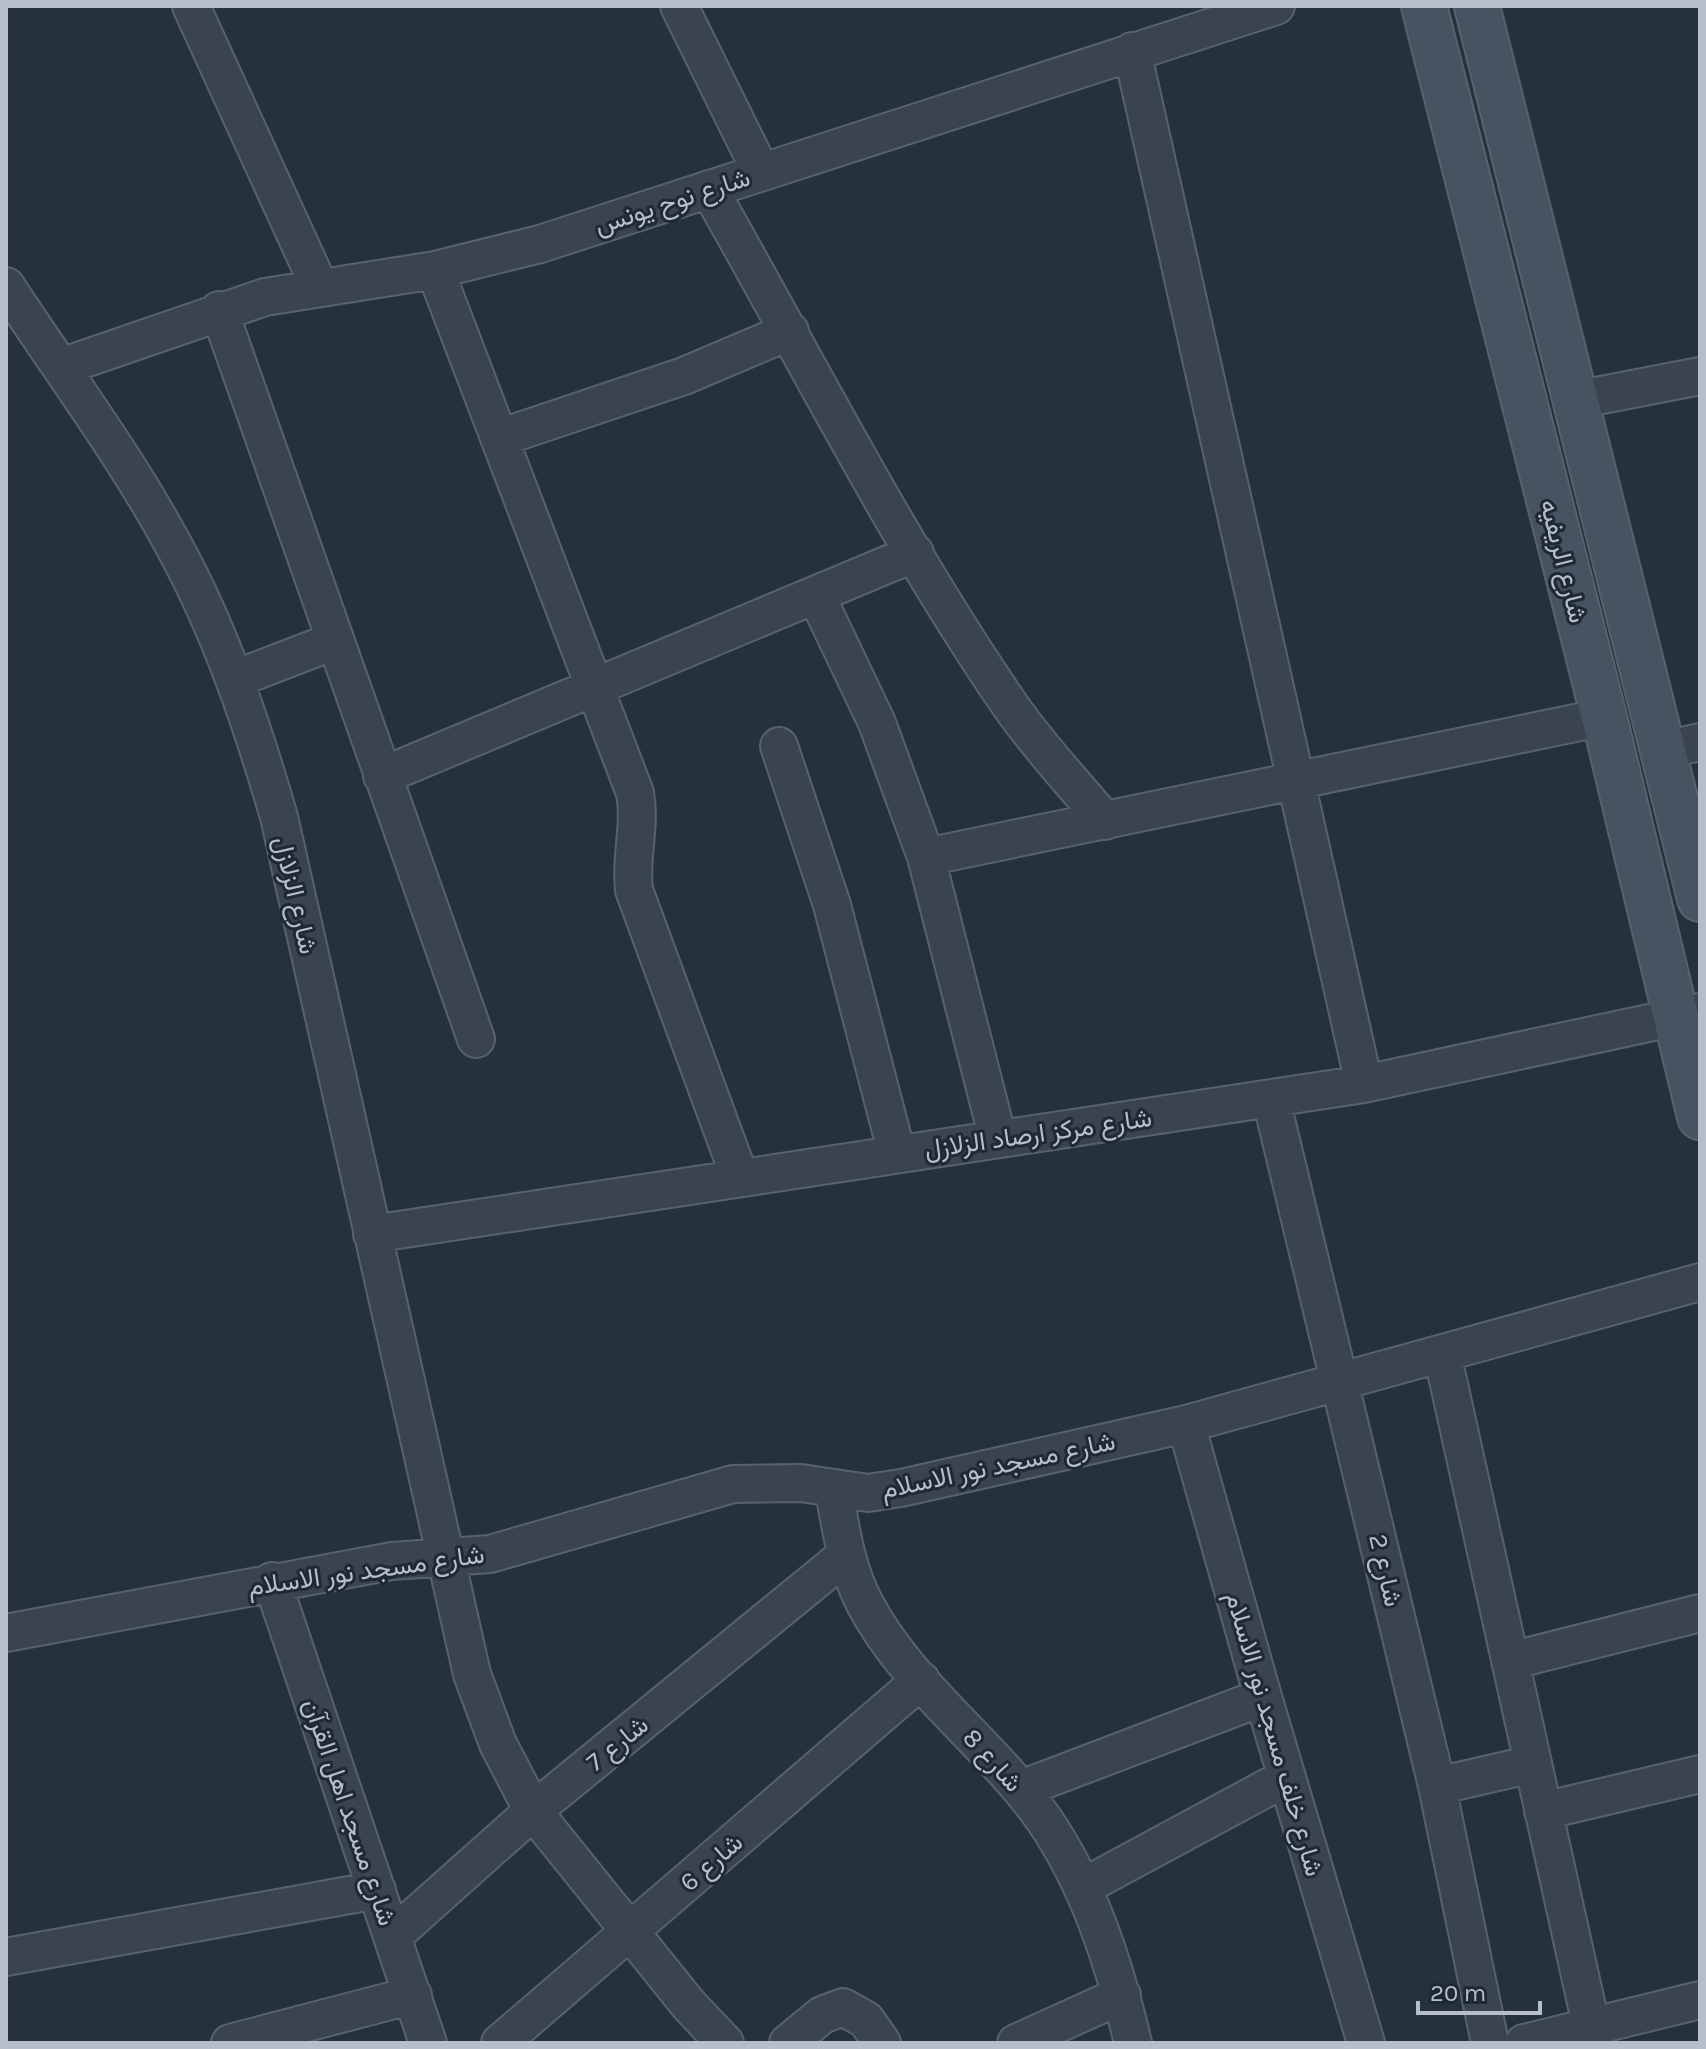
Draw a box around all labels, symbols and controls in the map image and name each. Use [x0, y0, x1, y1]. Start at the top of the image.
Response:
street label: شارع نوح يونس [590, 162, 754, 243]
street label: شارع الريفيه [1531, 496, 1594, 626]
street label: شارع الزلازل [265, 833, 324, 957]
street label: شارع مركز ارصاد الزلازل [922, 1102, 1154, 1167]
street label: شارع مسجد نور الاسلام [878, 1426, 1118, 1507]
street label: شارع 2 [1360, 1531, 1409, 1610]
street label: شارع مسجد نور الاسلام [246, 1539, 487, 1604]
street label: شارع خلف مسجد نور الاسلام [1217, 1588, 1330, 1881]
street label: شارع مسجد اهل القرآن [294, 1695, 403, 1930]
street label: شارع 7 [580, 1709, 656, 1779]
street label: شارع 8 [955, 1722, 1029, 1800]
street label: شارع 6 [673, 1827, 750, 1900]
scale bar [1418, 1965, 1540, 2015]
text: 20 m [1430, 1979, 1486, 2007]

